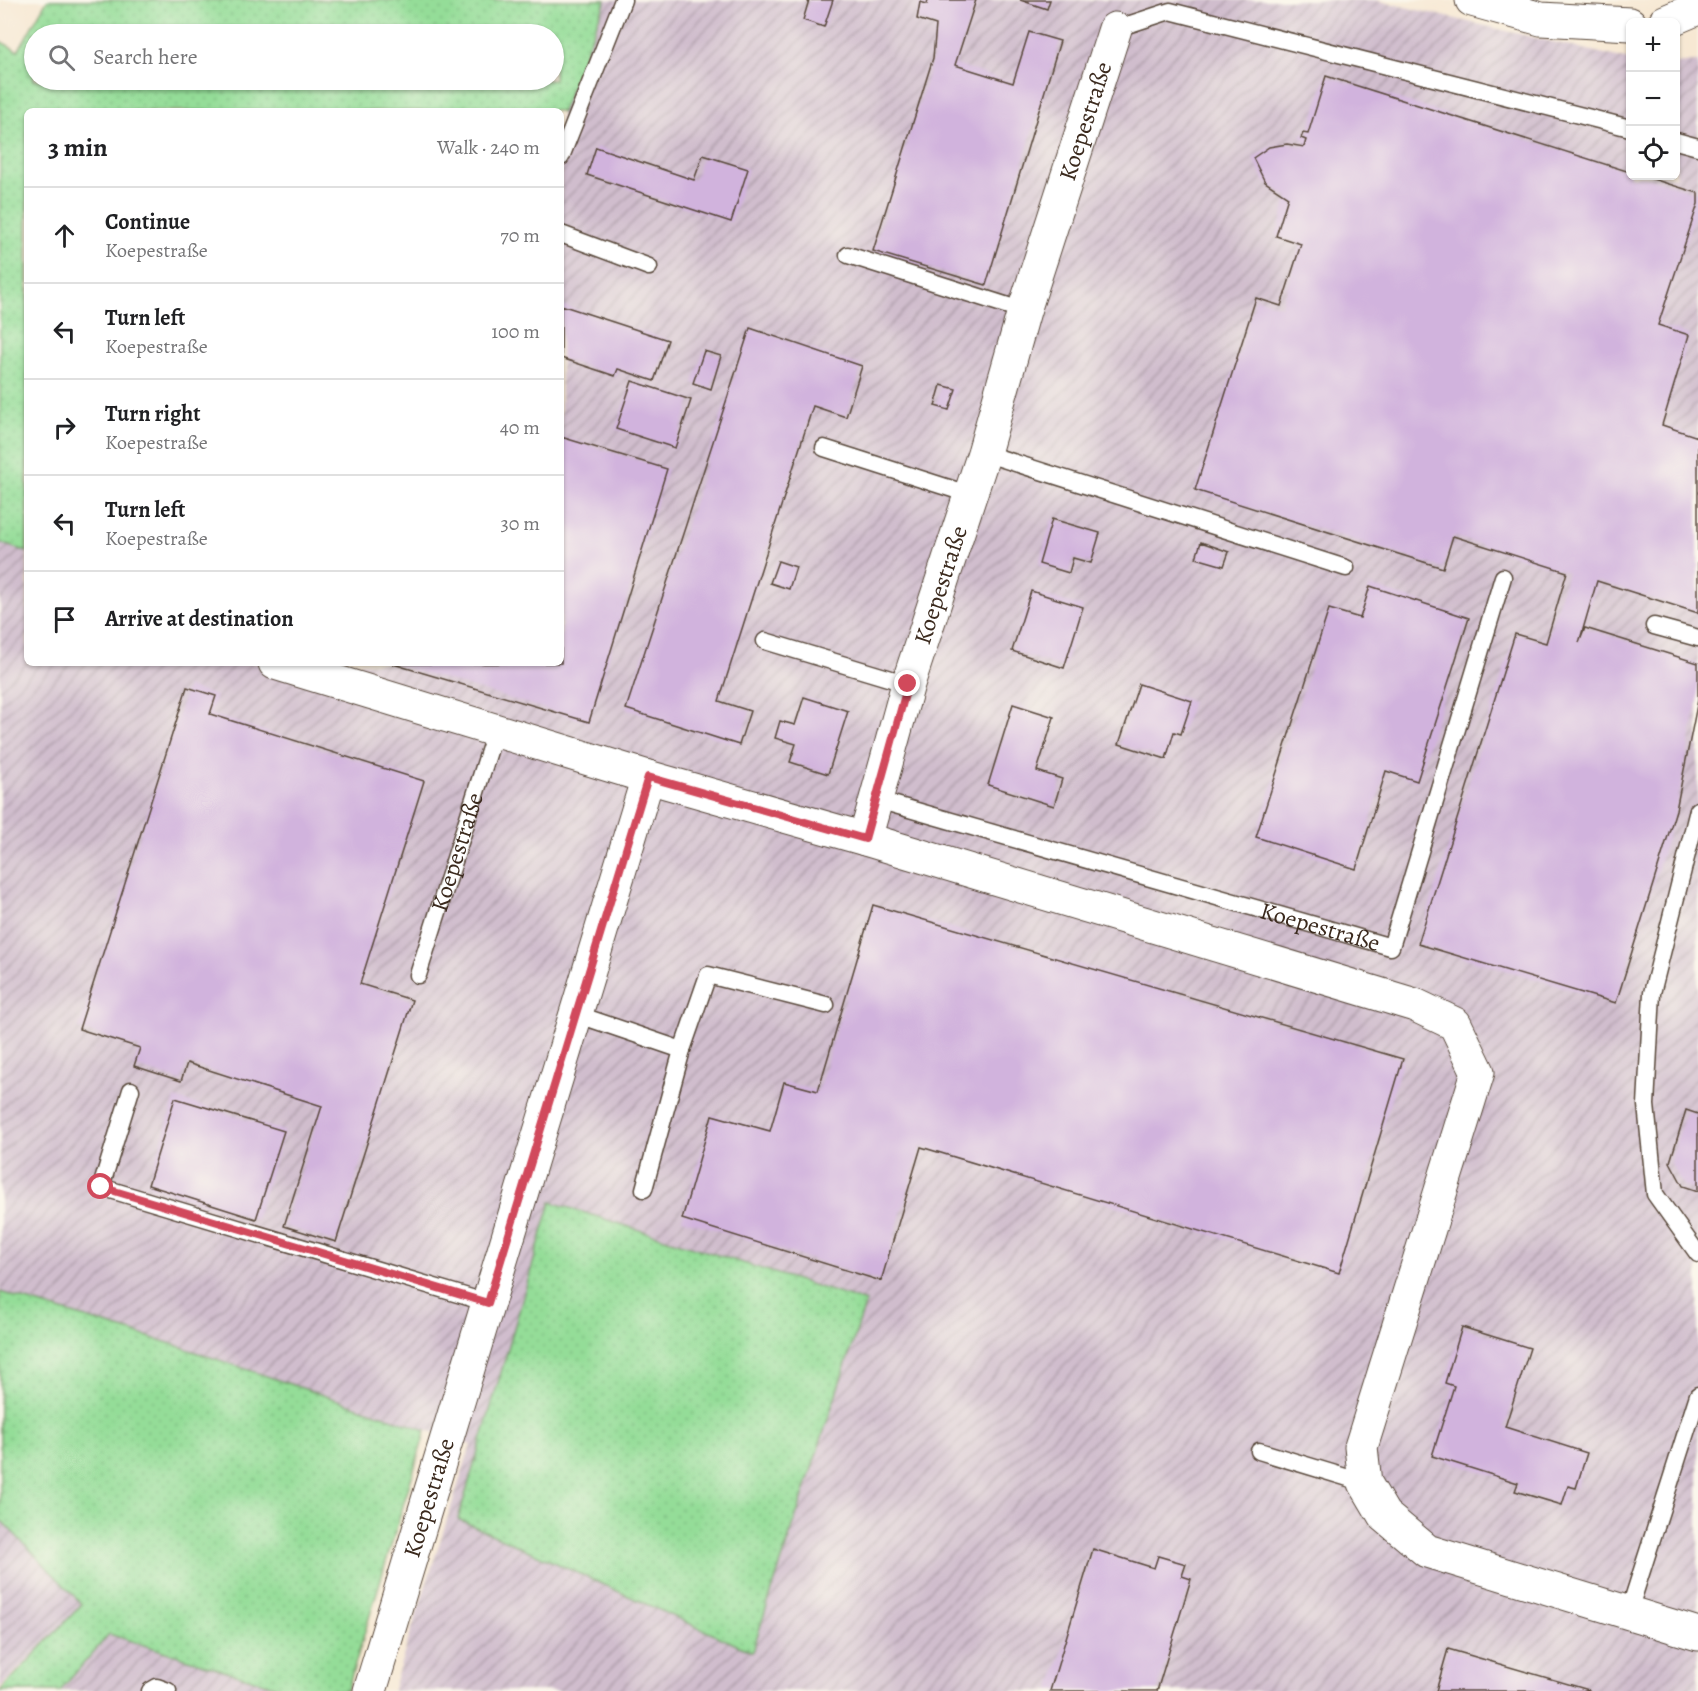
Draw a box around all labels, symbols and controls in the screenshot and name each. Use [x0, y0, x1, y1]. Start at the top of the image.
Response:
map controls [1626, 18, 1680, 180]
button: + [1626, 18, 1680, 72]
search box [24, 24, 564, 90]
icon: search [45, 41, 78, 74]
text: Search here [93, 42, 198, 72]
street label: Koepestraße [1051, 58, 1119, 185]
button: − [1626, 72, 1680, 126]
button: locate [1626, 126, 1680, 180]
text: 3 min [48, 130, 108, 165]
text: Walk · 240 m [437, 134, 540, 161]
text: Continue [105, 207, 190, 237]
icon: ahead [48, 219, 81, 252]
text: 70 m [500, 222, 540, 249]
text: Koepestraße [105, 237, 208, 264]
text: Turn left [105, 303, 185, 333]
icon: left [48, 315, 81, 348]
text: 100 m [491, 318, 540, 345]
text: Koepestraße [105, 333, 208, 360]
text: Turn right [105, 399, 201, 429]
icon: right [48, 411, 81, 444]
text: 40 m [500, 414, 540, 441]
text: Koepestraße [105, 429, 208, 456]
text: Turn left [105, 495, 185, 525]
icon: left [48, 507, 81, 540]
text: 30 m [500, 510, 540, 537]
street label: Koepestraße [906, 522, 975, 649]
text: Koepestraße [105, 525, 208, 552]
icon: arrive [48, 603, 81, 636]
text: Arrive at destination [105, 604, 294, 634]
route end [894, 670, 920, 696]
street label: Koepestraße [423, 788, 491, 916]
street label: Koepestraße [1257, 894, 1384, 959]
route start [87, 1173, 113, 1199]
street label: Koepestraße [396, 1434, 462, 1561]

